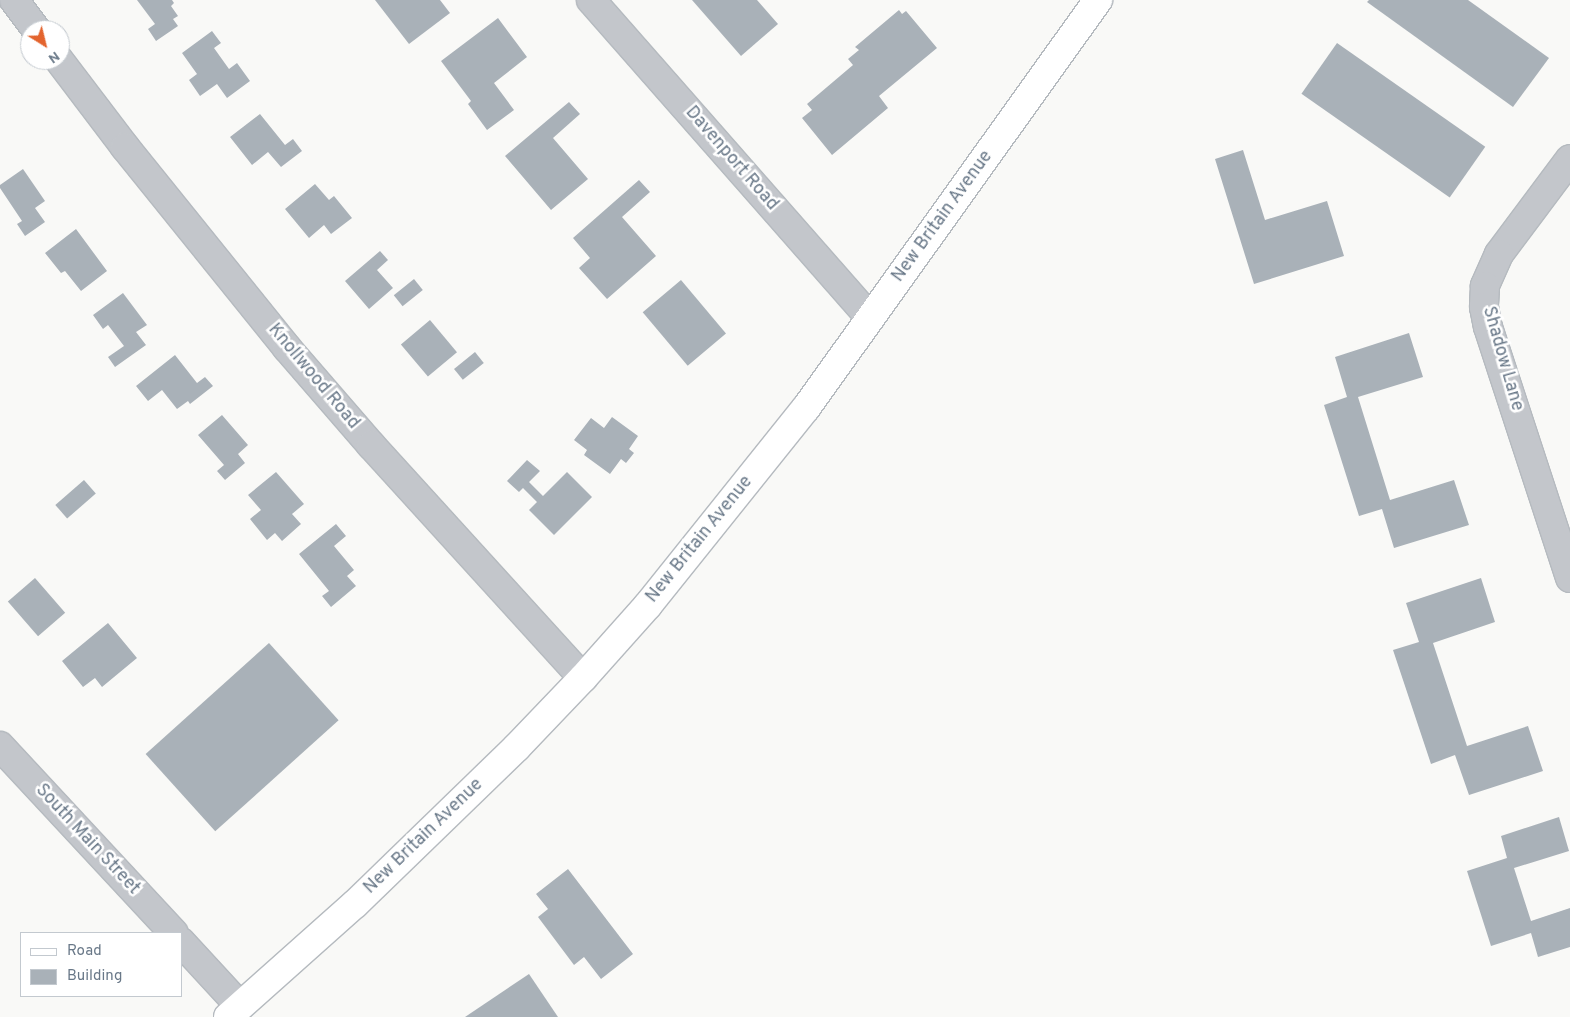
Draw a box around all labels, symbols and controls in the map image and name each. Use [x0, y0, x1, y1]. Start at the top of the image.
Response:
north arrow [20, 20, 70, 70]
text: N [44, 47, 63, 67]
street label: Davenport Road [680, 102, 782, 216]
street label: New Britain Avenue [888, 147, 998, 287]
street label: Shadow Lane [1477, 304, 1527, 414]
street label: Knollwood Road [263, 320, 363, 434]
street label: New Britain Avenue [642, 472, 758, 608]
street label: New Britain Avenue [360, 774, 488, 900]
street label: South Main Street [30, 780, 144, 900]
legend [20, 932, 182, 997]
text: Road [67, 942, 102, 961]
text: Building [67, 967, 122, 986]

